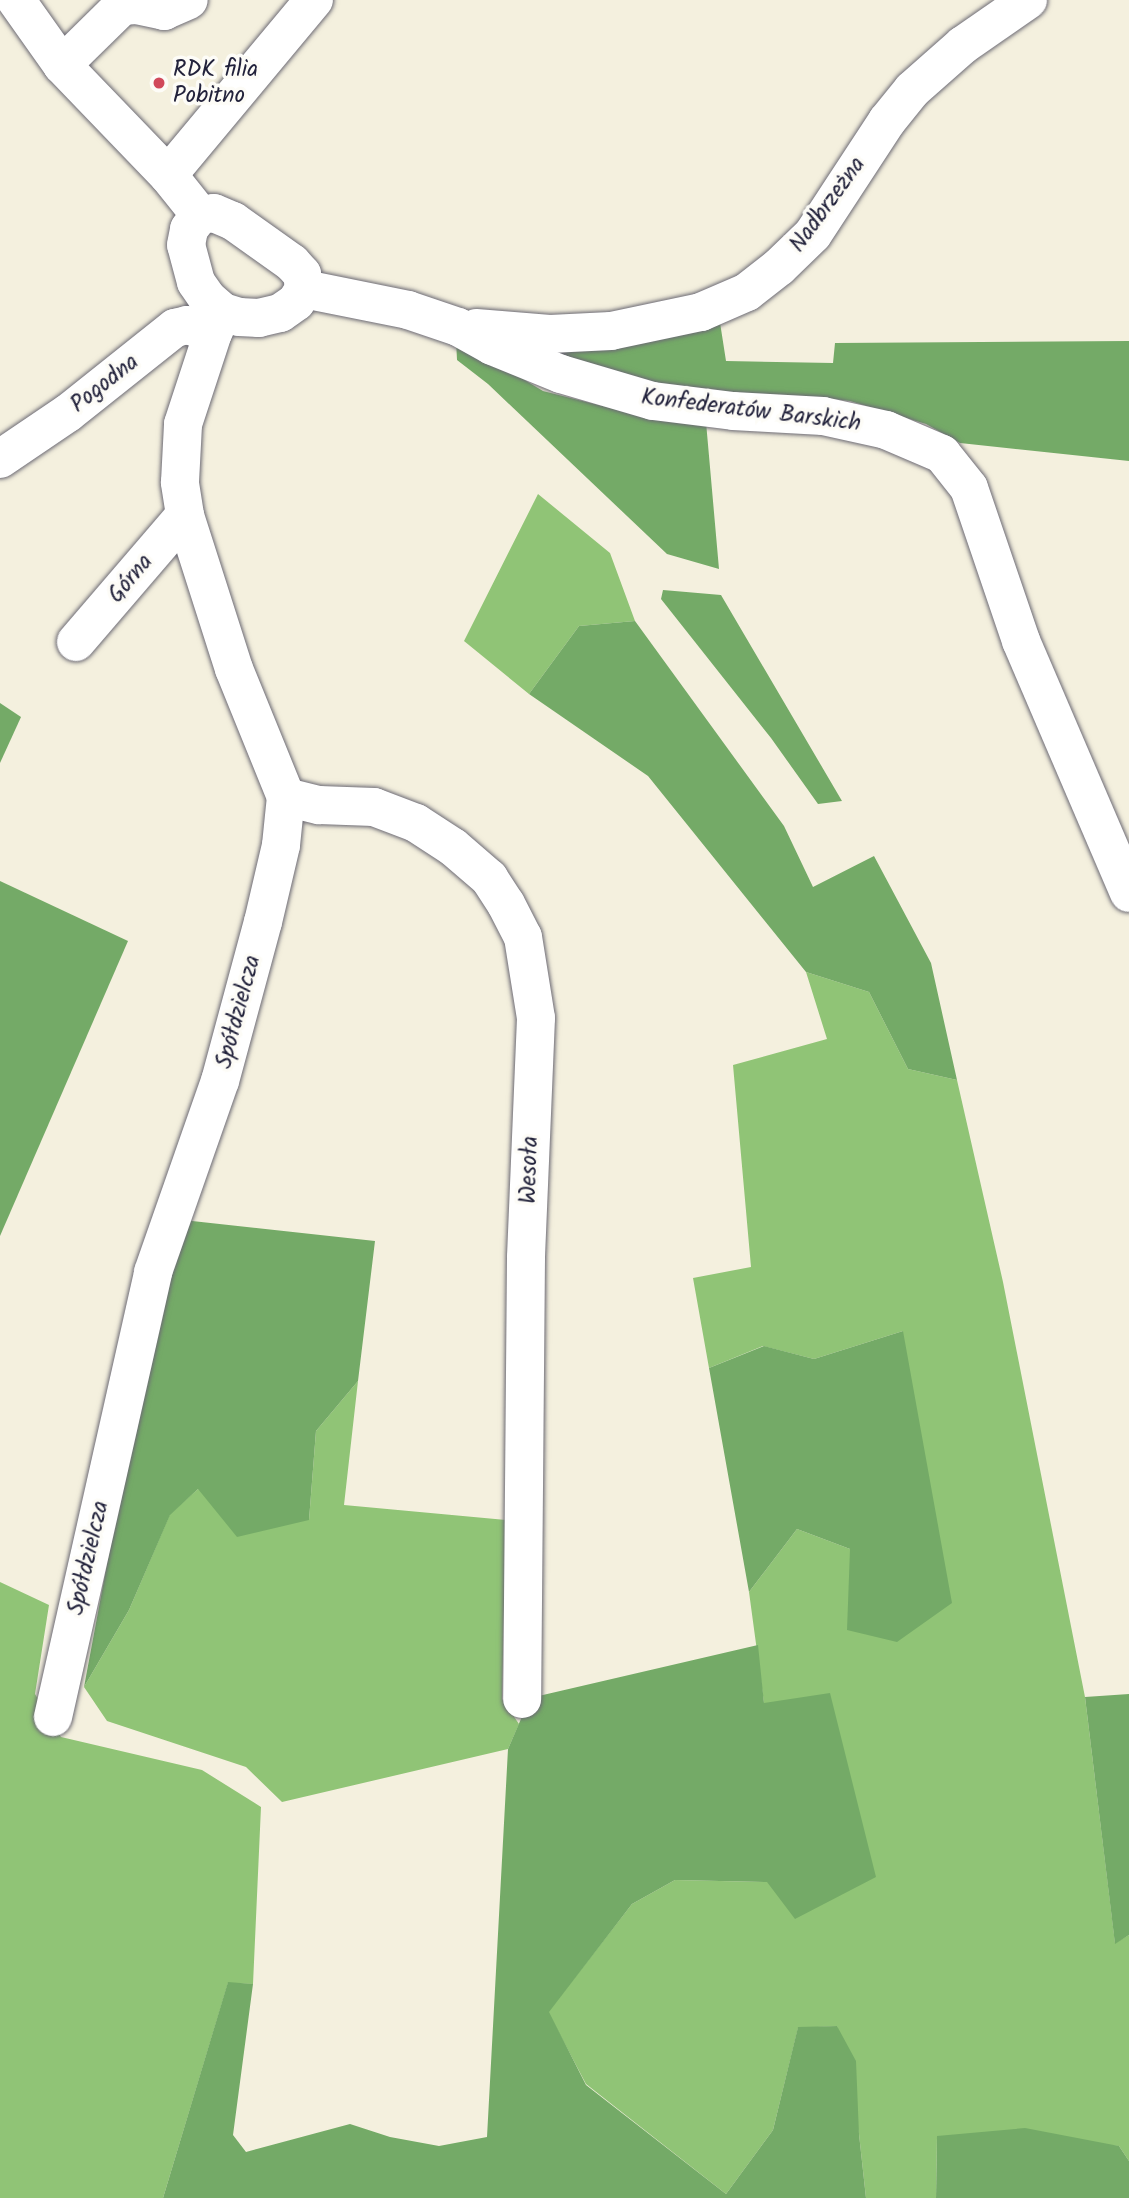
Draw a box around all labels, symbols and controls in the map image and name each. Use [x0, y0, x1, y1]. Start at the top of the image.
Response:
place label: RDK filia Pobitno [173, 56, 258, 110]
marker: RDK filia Pobitno [151, 75, 167, 91]
street label: Nadbrzeżna [784, 152, 872, 258]
street label: Pogodna [65, 349, 145, 419]
street label: Konfederatów Barskich [640, 384, 862, 438]
street label: Górna [103, 549, 159, 609]
street label: Spółdzielcza [211, 952, 267, 1072]
street label: Wesoła [515, 1136, 545, 1204]
street label: Spółdzielcza [62, 1498, 116, 1618]

